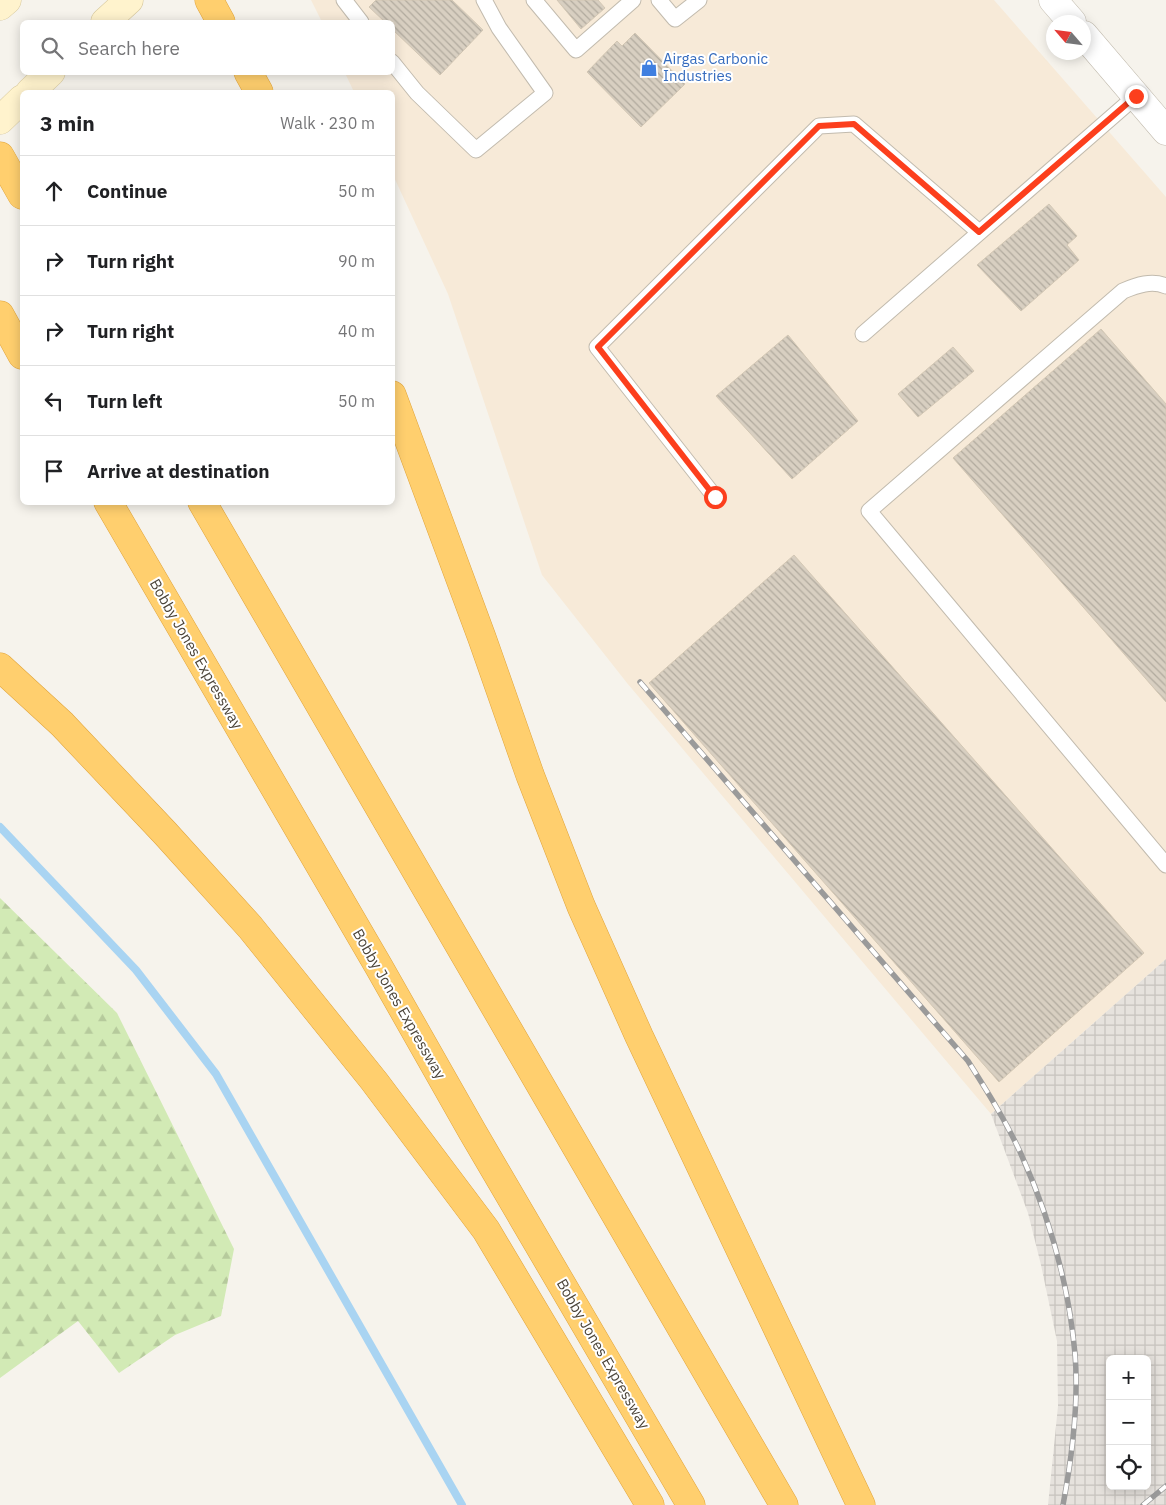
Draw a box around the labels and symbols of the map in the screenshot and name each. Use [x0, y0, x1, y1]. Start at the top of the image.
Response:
north arrow [1046, 15, 1091, 60]
place label: Airgas Carbonic Industries [663, 49, 768, 85]
shop icon: Airgas Carbonic Industries [639, 58, 659, 78]
route end [1125, 85, 1148, 108]
route start [704, 486, 727, 509]
street label: Bobby Jones Expressway [146, 575, 247, 733]
street label: Bobby Jones Expressway [349, 925, 450, 1083]
street label: Bobby Jones Expressway [553, 1275, 654, 1433]

